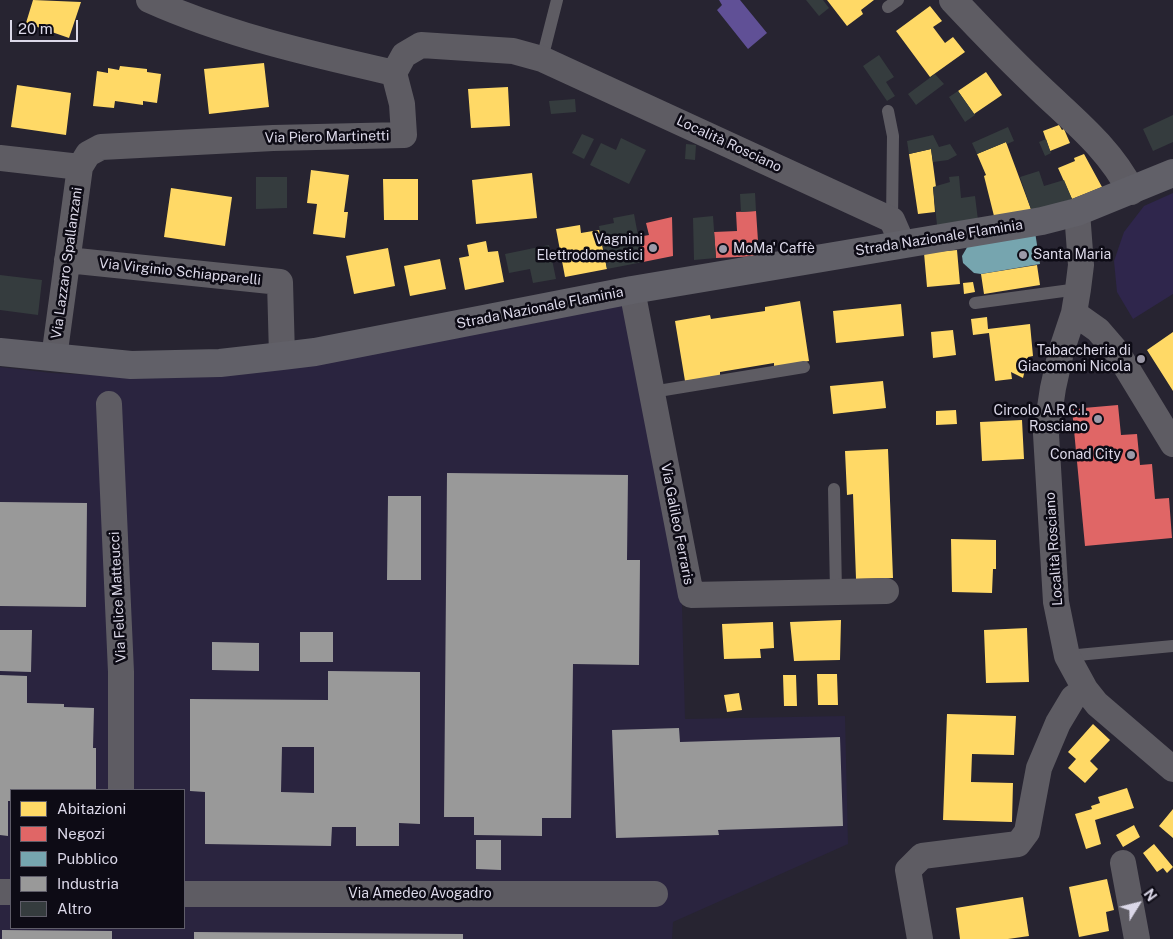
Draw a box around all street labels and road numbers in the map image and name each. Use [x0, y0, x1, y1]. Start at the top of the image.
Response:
street label: Località Rosciano [674, 112, 784, 176]
street label: Via Piero Martinetti [265, 128, 389, 146]
street label: Via Lazzaro Spallanzani [48, 186, 86, 340]
street label: Strada Nazionale Flaminia [854, 216, 1024, 260]
street label: Via Virginio Schiapparelli [98, 255, 262, 289]
street label: Strada Nazionale Flaminia [455, 284, 625, 332]
street label: Via Galileo Ferraris [657, 462, 697, 586]
street label: Località Rosciano [1042, 492, 1066, 606]
street label: Via Felice Matteucci [106, 531, 130, 663]
street label: Via Amedeo Avogadro [348, 886, 492, 902]

